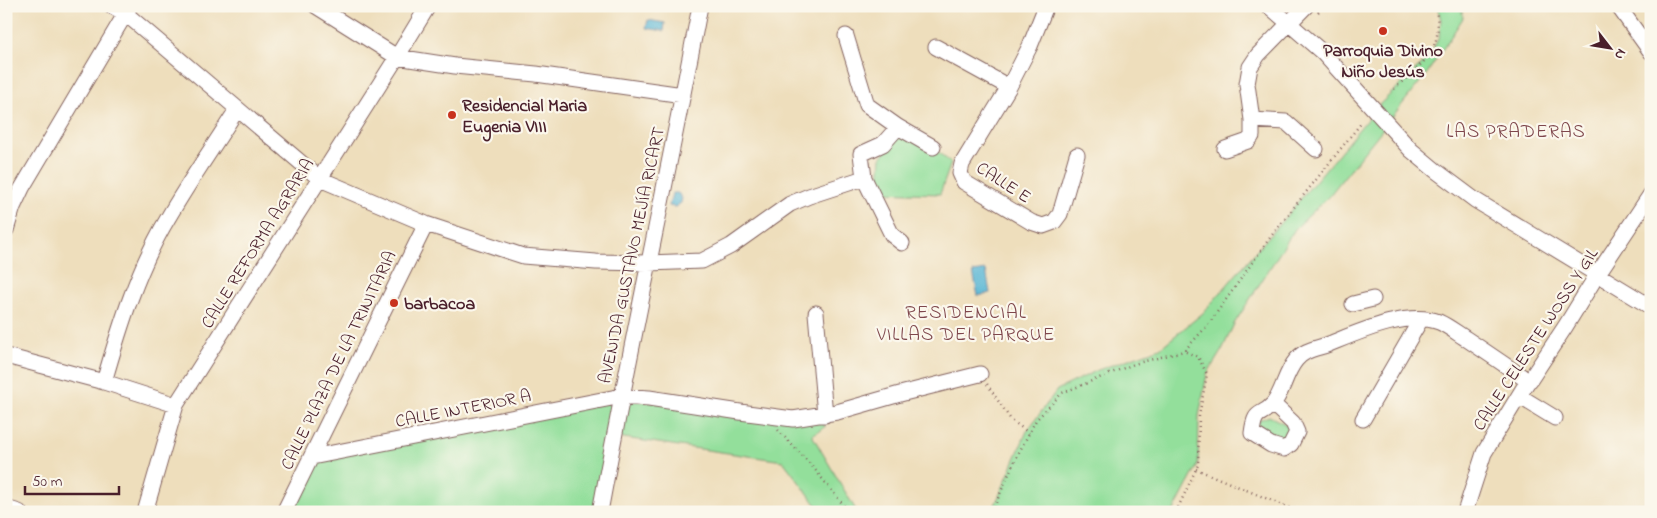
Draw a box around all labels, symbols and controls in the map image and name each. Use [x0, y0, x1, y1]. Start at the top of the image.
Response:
north arrow [1584, 22, 1634, 72]
marker: Parroquia Divino Niño Jesús [1377, 25, 1389, 37]
place label: Parroquia Divino Niño Jesús [1323, 39, 1443, 86]
text: N [1608, 44, 1631, 63]
place label: Residencial Maria Eugenia VIII [462, 94, 587, 142]
marker: Residencial Maria Eugenia VIII [446, 109, 458, 121]
district label: LAS PRADERAS [1446, 119, 1586, 146]
street label: AVENIDA GUSTAVO MEJÍA RICART [593, 125, 673, 386]
street label: CALLE REFORMA AGRARIA [196, 154, 322, 334]
street label: CALLE E [970, 156, 1035, 211]
street label: CALLE CELESTE WOSS Y GIL [1468, 243, 1606, 437]
street label: CALLE PLAZA DE LA TRINITARIA [275, 247, 404, 475]
place label: barbacoa [404, 292, 475, 318]
marker: barbacoa [388, 297, 400, 309]
district label: RESIDENCIAL VILLAS DEL PARQUE [876, 300, 1055, 349]
street label: CALLE INTERIOR A [393, 384, 533, 436]
scale bar [25, 463, 119, 495]
text: 50 m [32, 471, 63, 493]

